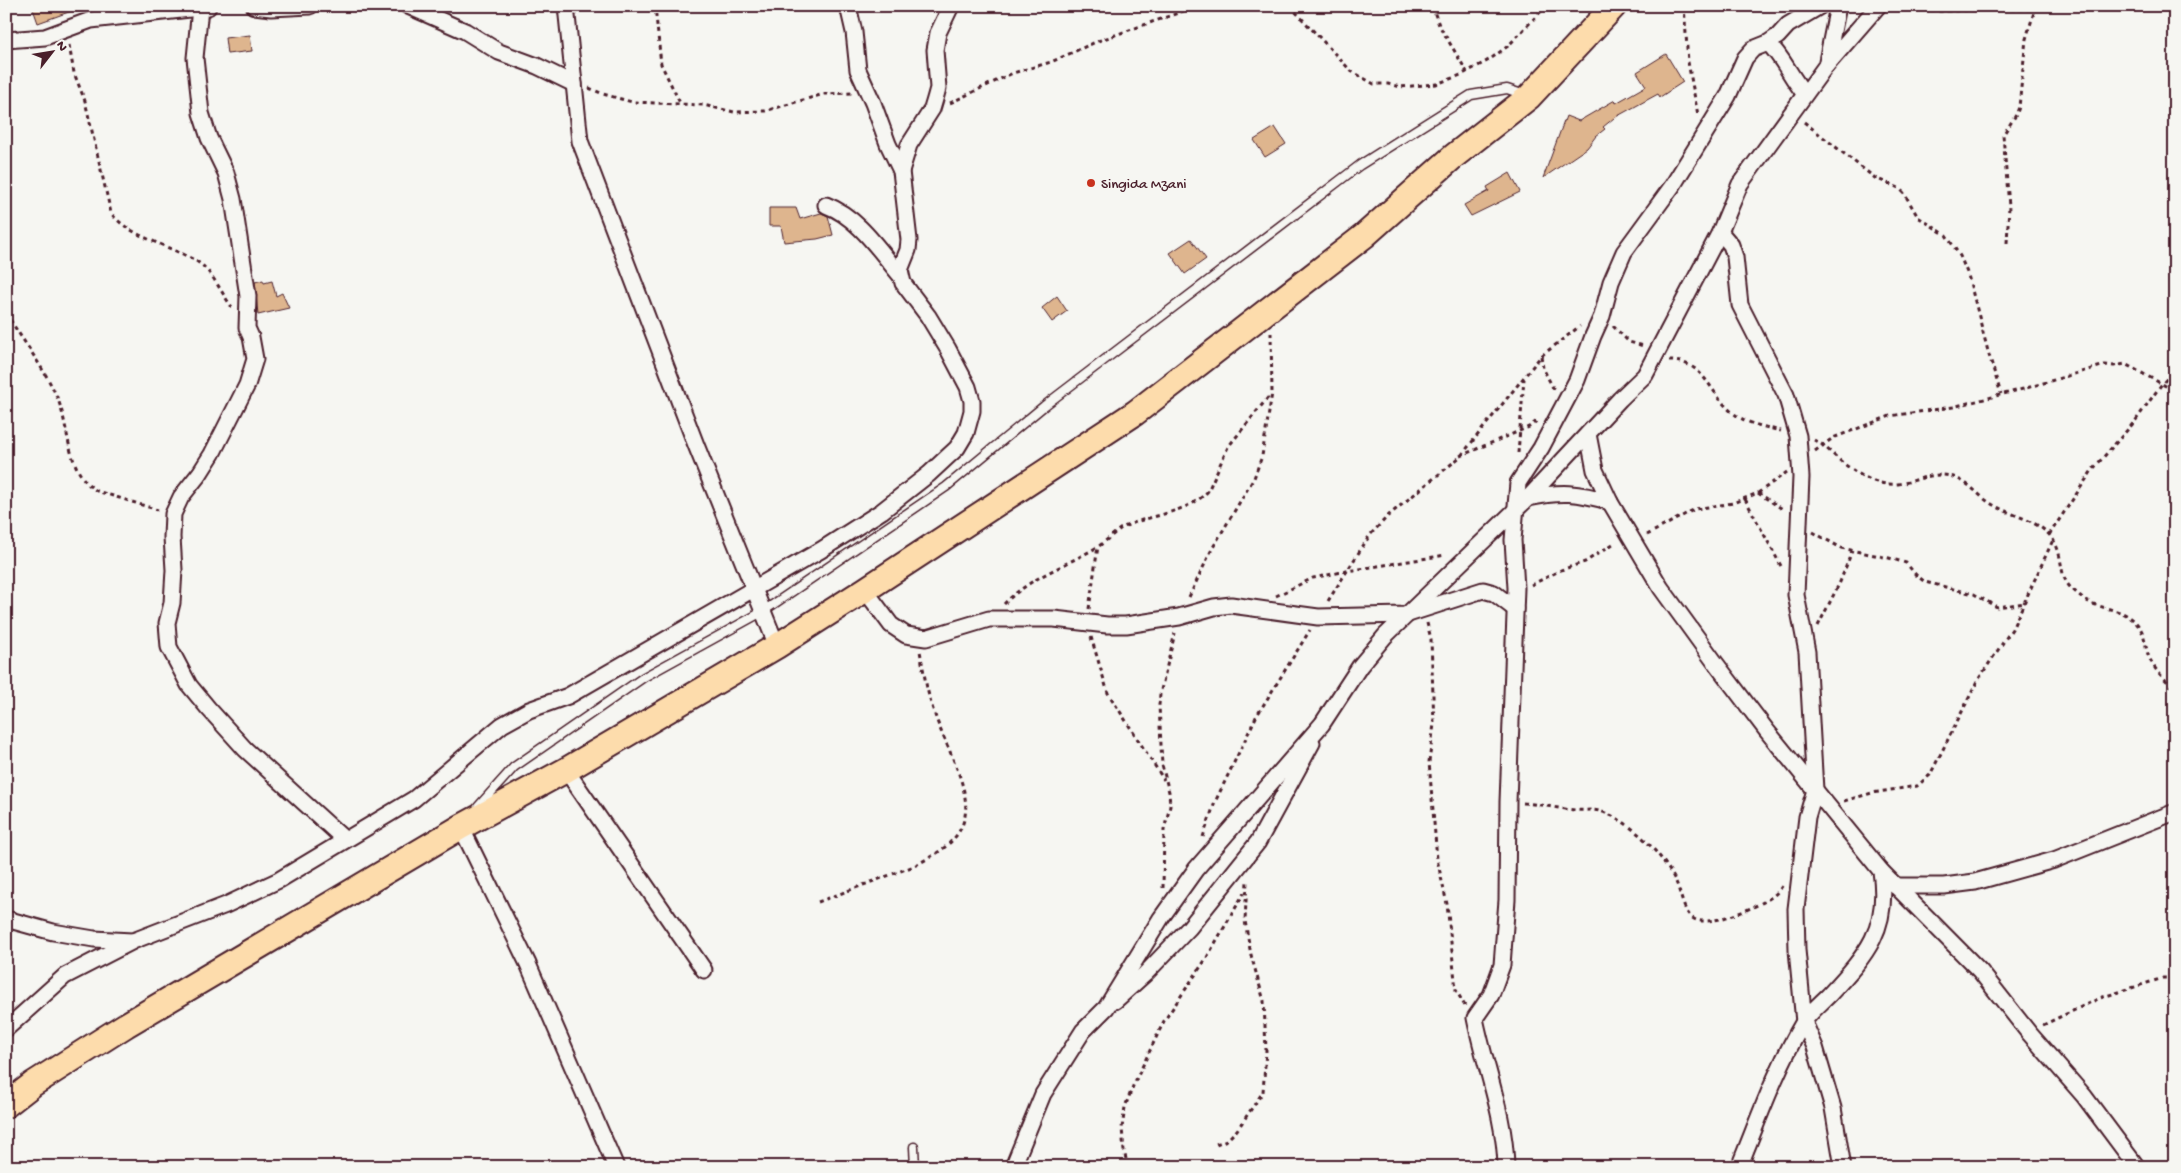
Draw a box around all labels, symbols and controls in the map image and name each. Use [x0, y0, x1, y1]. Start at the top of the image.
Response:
north arrow [28, 28, 78, 78]
text: N [51, 38, 71, 55]
place label: Singida Mzani [1101, 176, 1187, 194]
marker: Singida Mzani [1085, 177, 1097, 189]

